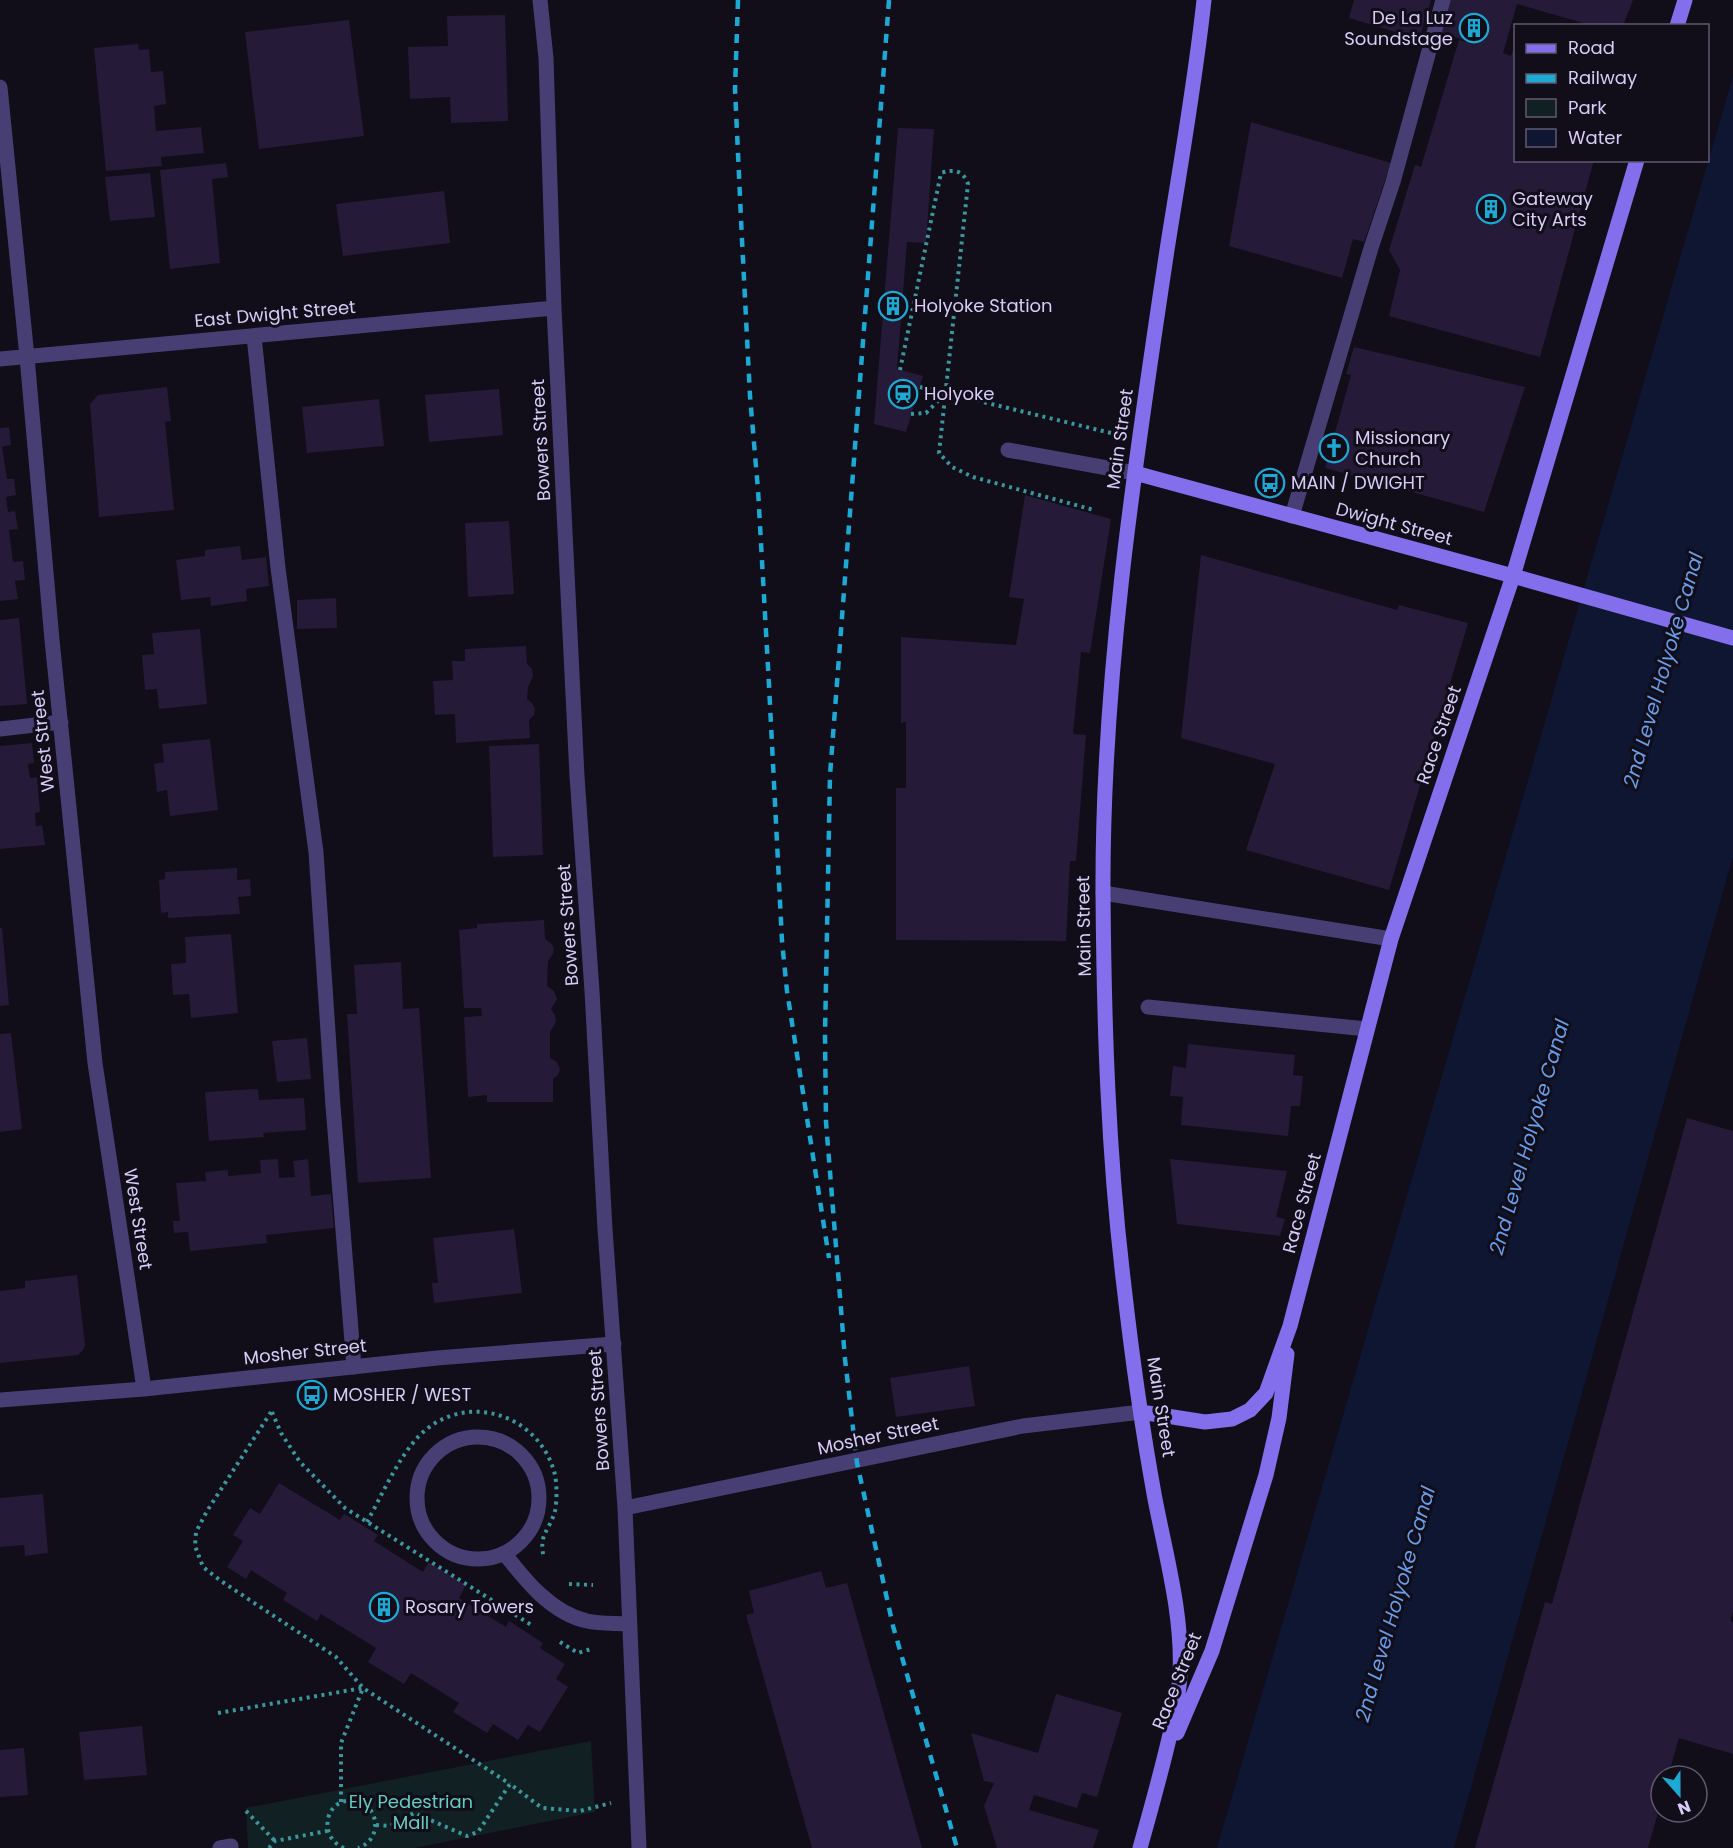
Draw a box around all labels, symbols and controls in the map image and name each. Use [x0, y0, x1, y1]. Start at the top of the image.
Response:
place label: De La Luz Soundstage [1344, 5, 1453, 51]
building icon: De La Luz Soundstage [1458, 12, 1490, 44]
legend [1514, 24, 1709, 162]
text: Road [1568, 35, 1615, 60]
text: Railway [1568, 65, 1637, 90]
text: Park [1568, 95, 1607, 120]
text: Water [1568, 125, 1622, 150]
place label: Gateway City Arts [1512, 186, 1593, 232]
building icon: Gateway City Arts [1475, 193, 1507, 225]
building icon: Holyoke Station [877, 290, 909, 322]
place label: Holyoke Station [914, 293, 1053, 318]
street label: East Dwight Street [193, 294, 357, 333]
street label: Bowers Street [525, 378, 556, 502]
station icon: Holyoke [887, 378, 919, 410]
place label: Holyoke [924, 381, 995, 406]
street label: Main Street [1100, 387, 1139, 491]
place label: Missionary Church [1355, 425, 1450, 471]
church icon: Missionary Church [1318, 432, 1350, 464]
bus stop icon: MAIN / DWIGHT [1254, 467, 1286, 499]
place label: MAIN / DWIGHT [1291, 470, 1425, 495]
street label: Dwight Street [1333, 496, 1455, 551]
water label: 2nd Level Holyoke Canal [1616, 549, 1710, 791]
street label: Race Street [1410, 682, 1467, 787]
street label: West Street [25, 689, 60, 793]
street label: Bowers Street [551, 863, 584, 987]
street label: Main Street [1070, 875, 1097, 977]
water label: 2nd Level Holyoke Canal [1482, 1016, 1576, 1258]
street label: Race Street [1276, 1150, 1327, 1256]
street label: West Street [118, 1167, 159, 1271]
street label: Mosher Street [242, 1333, 368, 1370]
street label: Bowers Street [582, 1348, 615, 1472]
street label: Main Street [1141, 1355, 1182, 1459]
bus stop icon: MOSHER / WEST [296, 1379, 328, 1411]
place label: MOSHER / WEST [333, 1382, 471, 1407]
street label: Mosher Street [815, 1410, 941, 1461]
water label: 2nd Level Holyoke Canal [1348, 1483, 1442, 1725]
building icon: Rosary Towers [368, 1591, 400, 1623]
place label: Rosary Towers [405, 1594, 534, 1619]
street label: Race Street [1146, 1629, 1207, 1733]
north arrow [1649, 1764, 1709, 1824]
park label: Ely Pedestrian Mall [349, 1789, 473, 1835]
text: N [1674, 1795, 1694, 1820]

